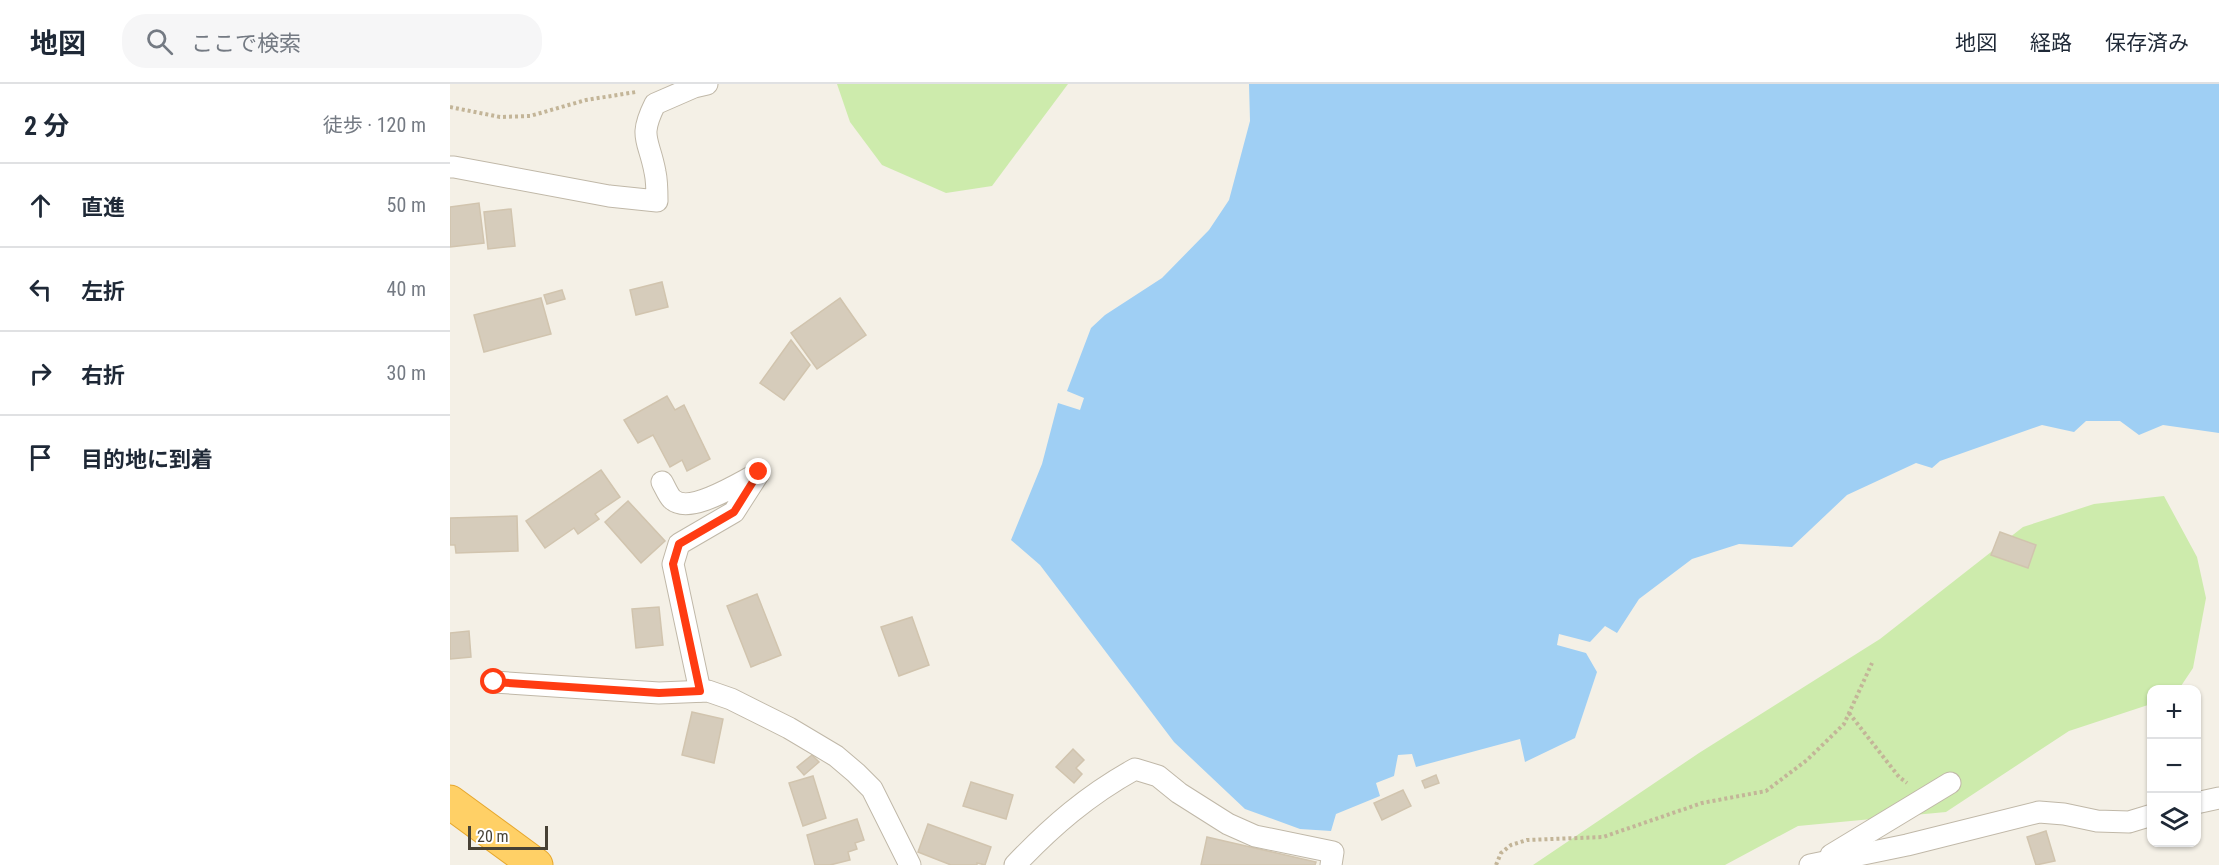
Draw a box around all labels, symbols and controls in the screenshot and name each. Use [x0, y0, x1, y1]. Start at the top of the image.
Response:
search box [122, 14, 542, 68]
icon: search [143, 25, 176, 58]
text: 地図 [30, 27, 86, 60]
text: ここで検索 [191, 31, 301, 56]
text: 地図 [1955, 31, 1997, 55]
text: 経路 [2030, 31, 2072, 55]
text: 保存済み [2105, 31, 2189, 55]
text: 2 分 [24, 111, 69, 141]
text: 徒歩 · 120 m [323, 113, 426, 137]
icon: ahead [24, 189, 57, 222]
text: 50 m [387, 193, 426, 217]
text: 直進 [81, 195, 125, 220]
icon: left [24, 273, 57, 306]
text: 40 m [387, 277, 426, 301]
text: 左折 [81, 279, 125, 304]
icon: right [24, 357, 57, 390]
text: 30 m [387, 361, 426, 385]
text: 右折 [81, 363, 125, 388]
icon: arrive [24, 441, 57, 474]
text: 目的地に到着 [81, 447, 213, 472]
route end [745, 458, 771, 484]
route start [480, 668, 506, 694]
map controls [2147, 685, 2201, 847]
button: + [2147, 685, 2201, 739]
button: − [2147, 739, 2201, 793]
button: layers [2147, 793, 2201, 847]
scale bar [468, 823, 548, 850]
text: 20 m [477, 827, 509, 846]

